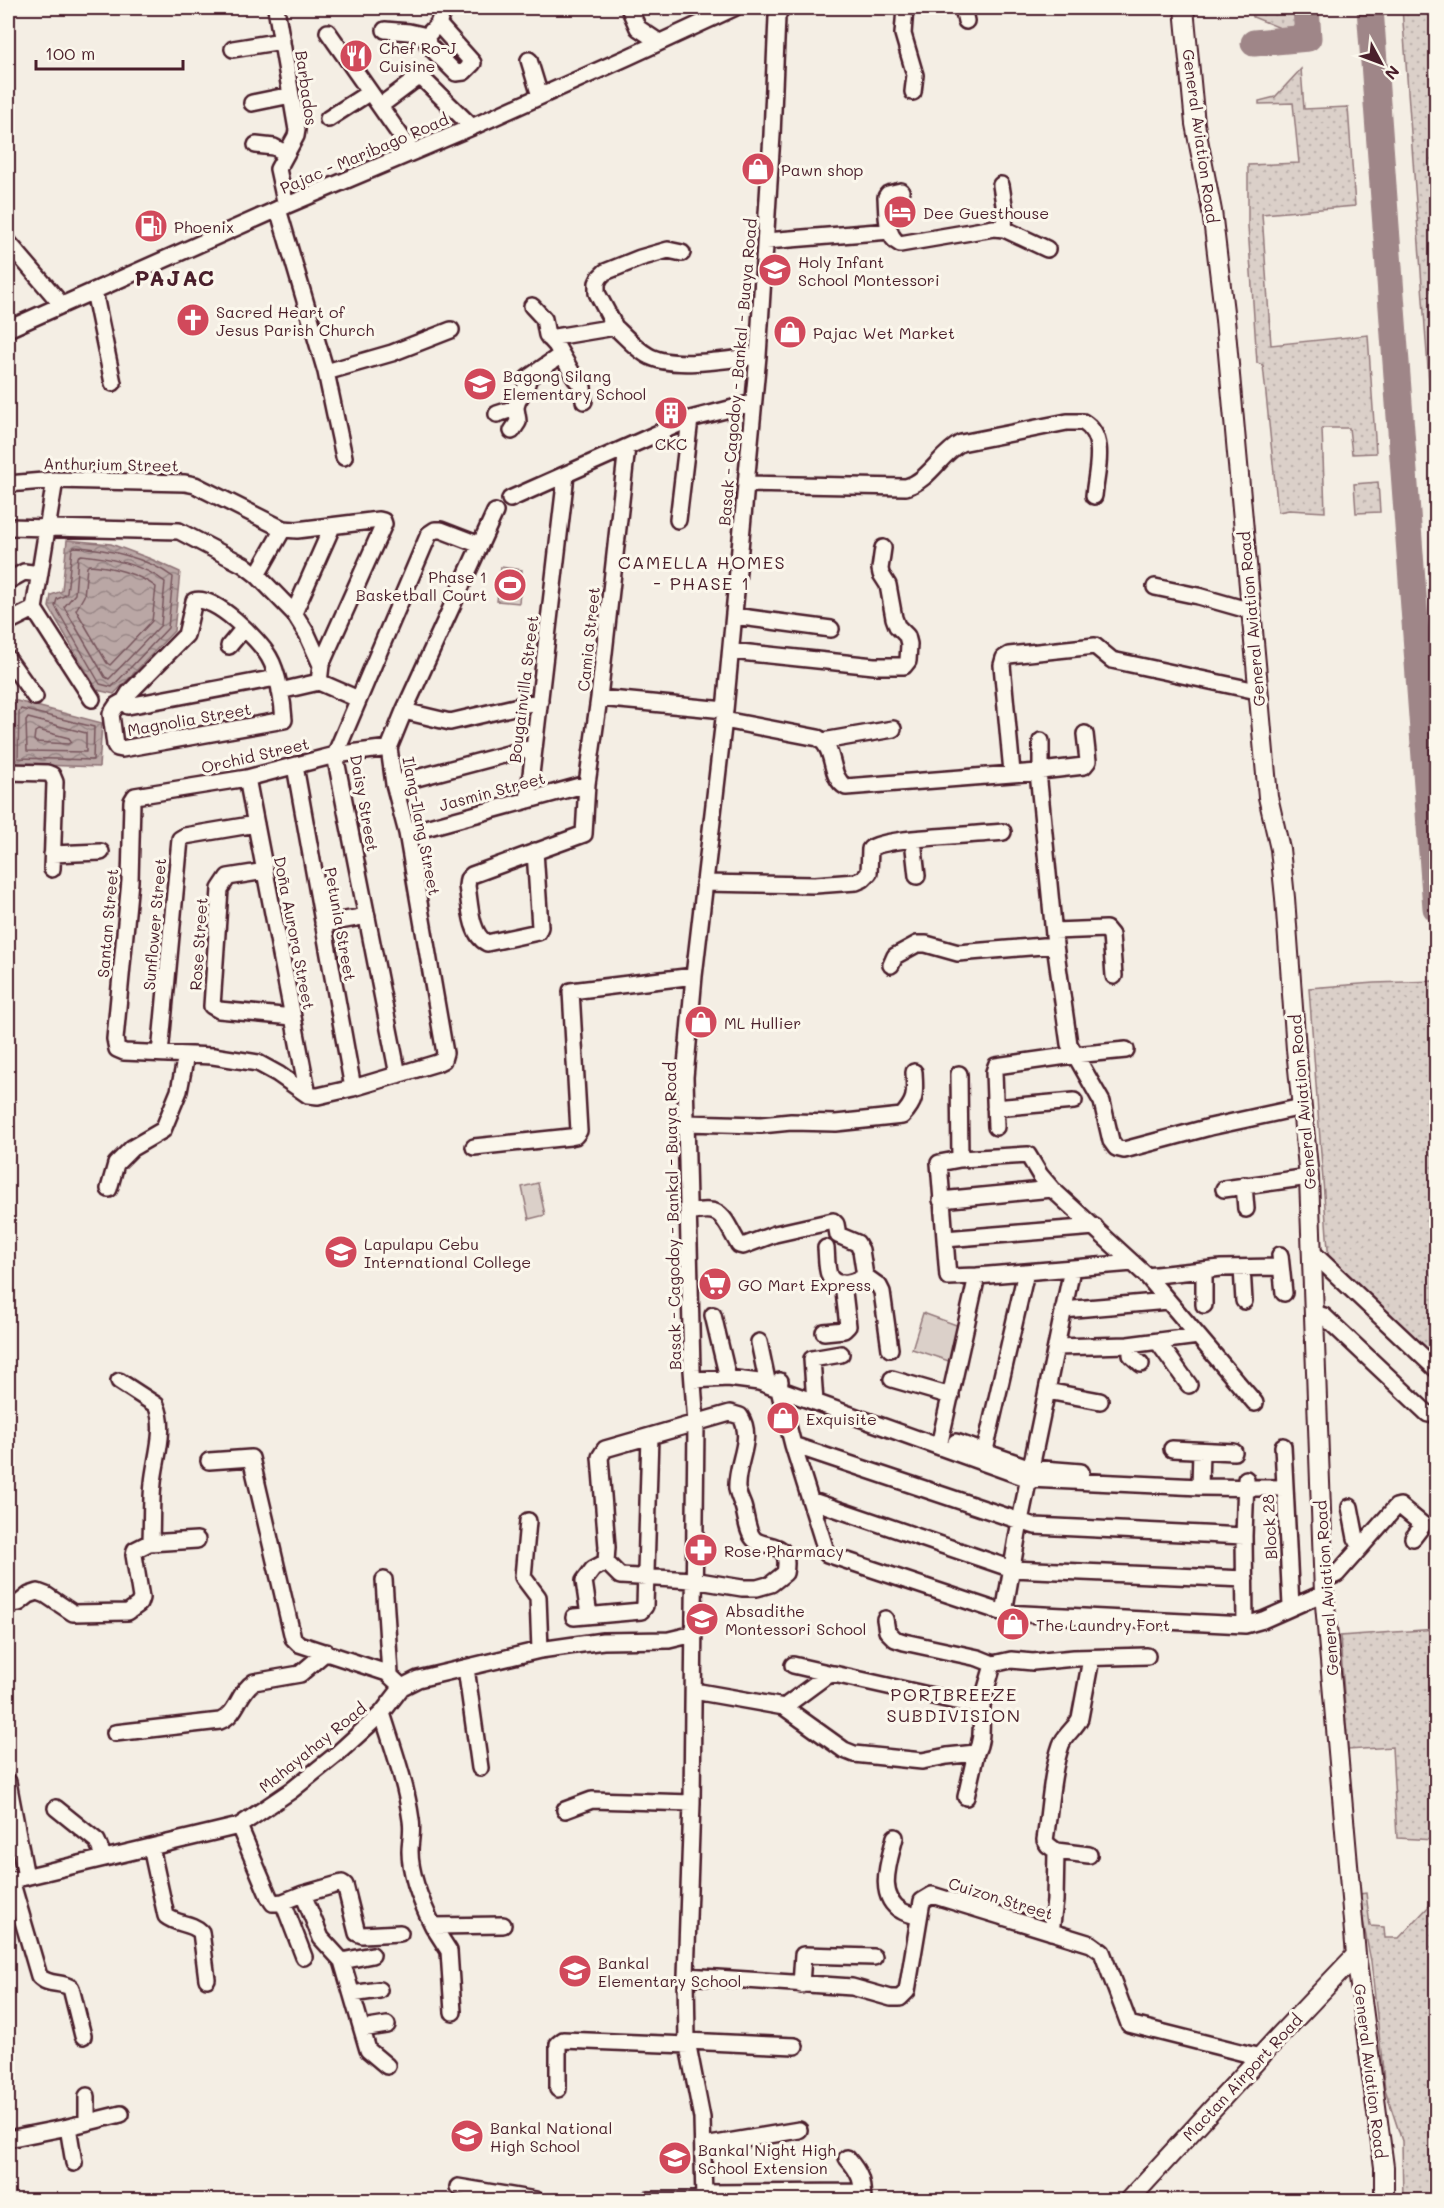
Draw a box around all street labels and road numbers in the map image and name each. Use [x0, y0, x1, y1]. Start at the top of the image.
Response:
street label: General Aviation Road [1178, 48, 1224, 224]
street label: Barbados [291, 49, 323, 127]
street label: Pajac - Maribago Road [277, 108, 451, 198]
street label: Basak - Cagodoy - Bankal - Buaya Road [713, 217, 761, 527]
street label: Anthurium Street [43, 452, 179, 476]
street label: General Aviation Road [1233, 531, 1269, 707]
street label: Camia Street [572, 586, 604, 692]
street label: Bougainvilla Street [504, 614, 542, 764]
street label: Magnolia Street [125, 698, 253, 740]
street label: Orchid Street [199, 732, 311, 778]
street label: Daisy Street [346, 753, 384, 853]
street label: Ilang-Ilang Street [398, 755, 446, 897]
street label: Jasmin Street [437, 767, 547, 815]
street label: Doña Aurora Street [270, 855, 320, 1011]
street label: Sunflower Street [138, 857, 170, 991]
street label: Petunia Street [321, 865, 361, 983]
street label: Santan Street [92, 867, 122, 979]
street label: Rose Street [184, 897, 212, 991]
street label: General Aviation Road [1284, 1014, 1320, 1190]
street label: Basak - Cagodoy - Bankal - Buaya Road [659, 1062, 685, 1370]
street label: Block 28 [1257, 1494, 1281, 1560]
street label: General Aviation Road [1309, 1500, 1343, 1676]
street label: Mahayahay Road [254, 1697, 370, 1797]
street label: Cuizon Street [946, 1872, 1056, 1924]
street label: General Aviation Road [1350, 1983, 1392, 2159]
street label: Mactan Airport Road [1178, 2009, 1306, 2145]

